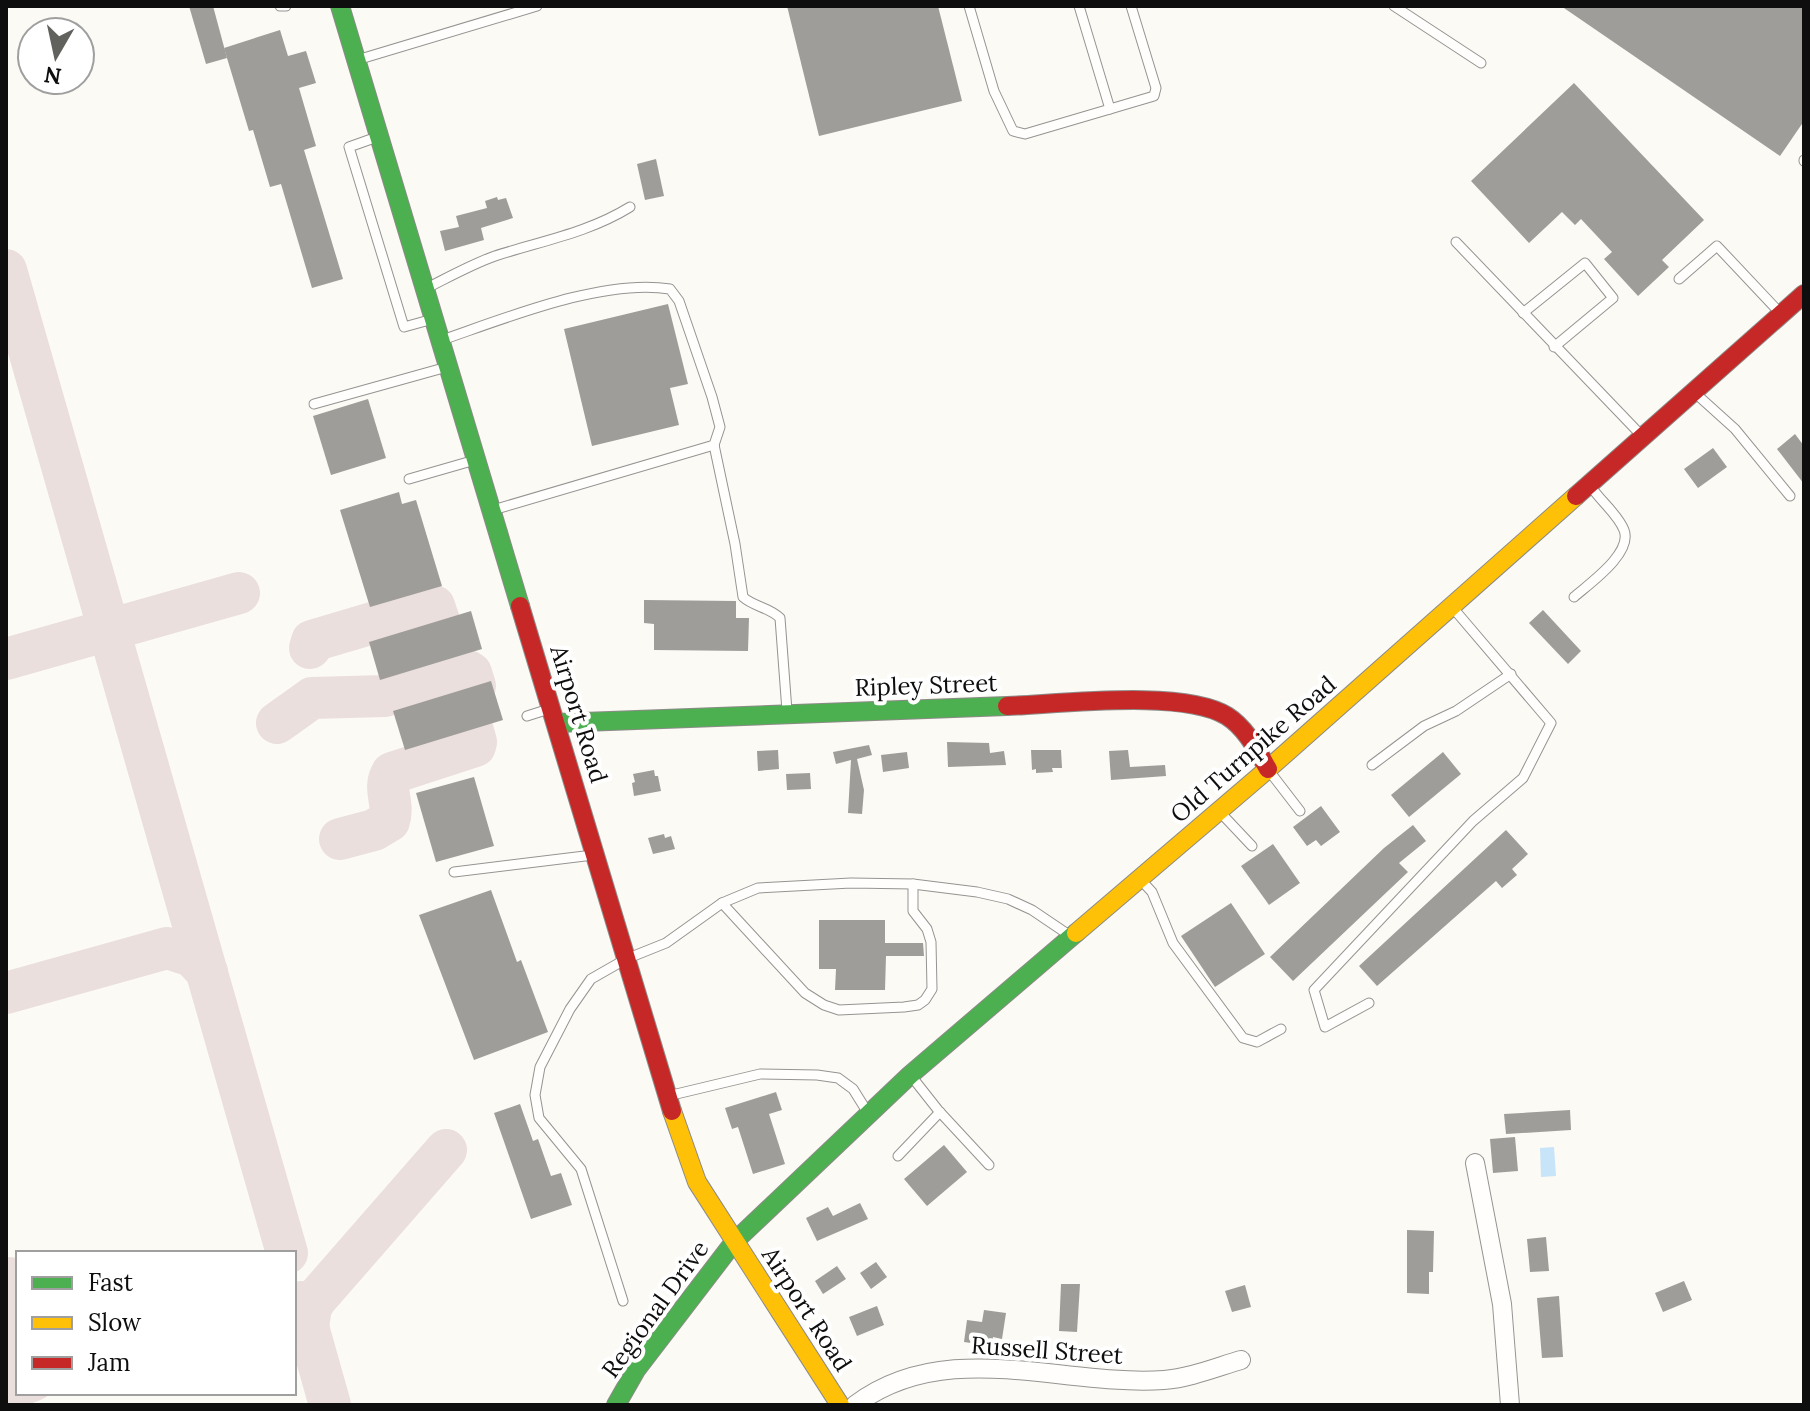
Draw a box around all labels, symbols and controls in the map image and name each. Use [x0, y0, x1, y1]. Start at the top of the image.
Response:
north arrow [16, 16, 96, 96]
text: N [42, 61, 63, 91]
street label: Airport Road [543, 640, 615, 787]
street label: Ripley Street [854, 667, 998, 703]
street label: Old Turnpike Road [1164, 669, 1342, 829]
street label: Regional Drive [595, 1234, 715, 1384]
street label: Airport Road [755, 1240, 859, 1377]
legend [16, 1251, 296, 1395]
text: Fast [88, 1267, 134, 1298]
text: Slow [88, 1307, 142, 1338]
street label: Russell Street [970, 1329, 1125, 1371]
text: Jam [87, 1347, 130, 1378]

